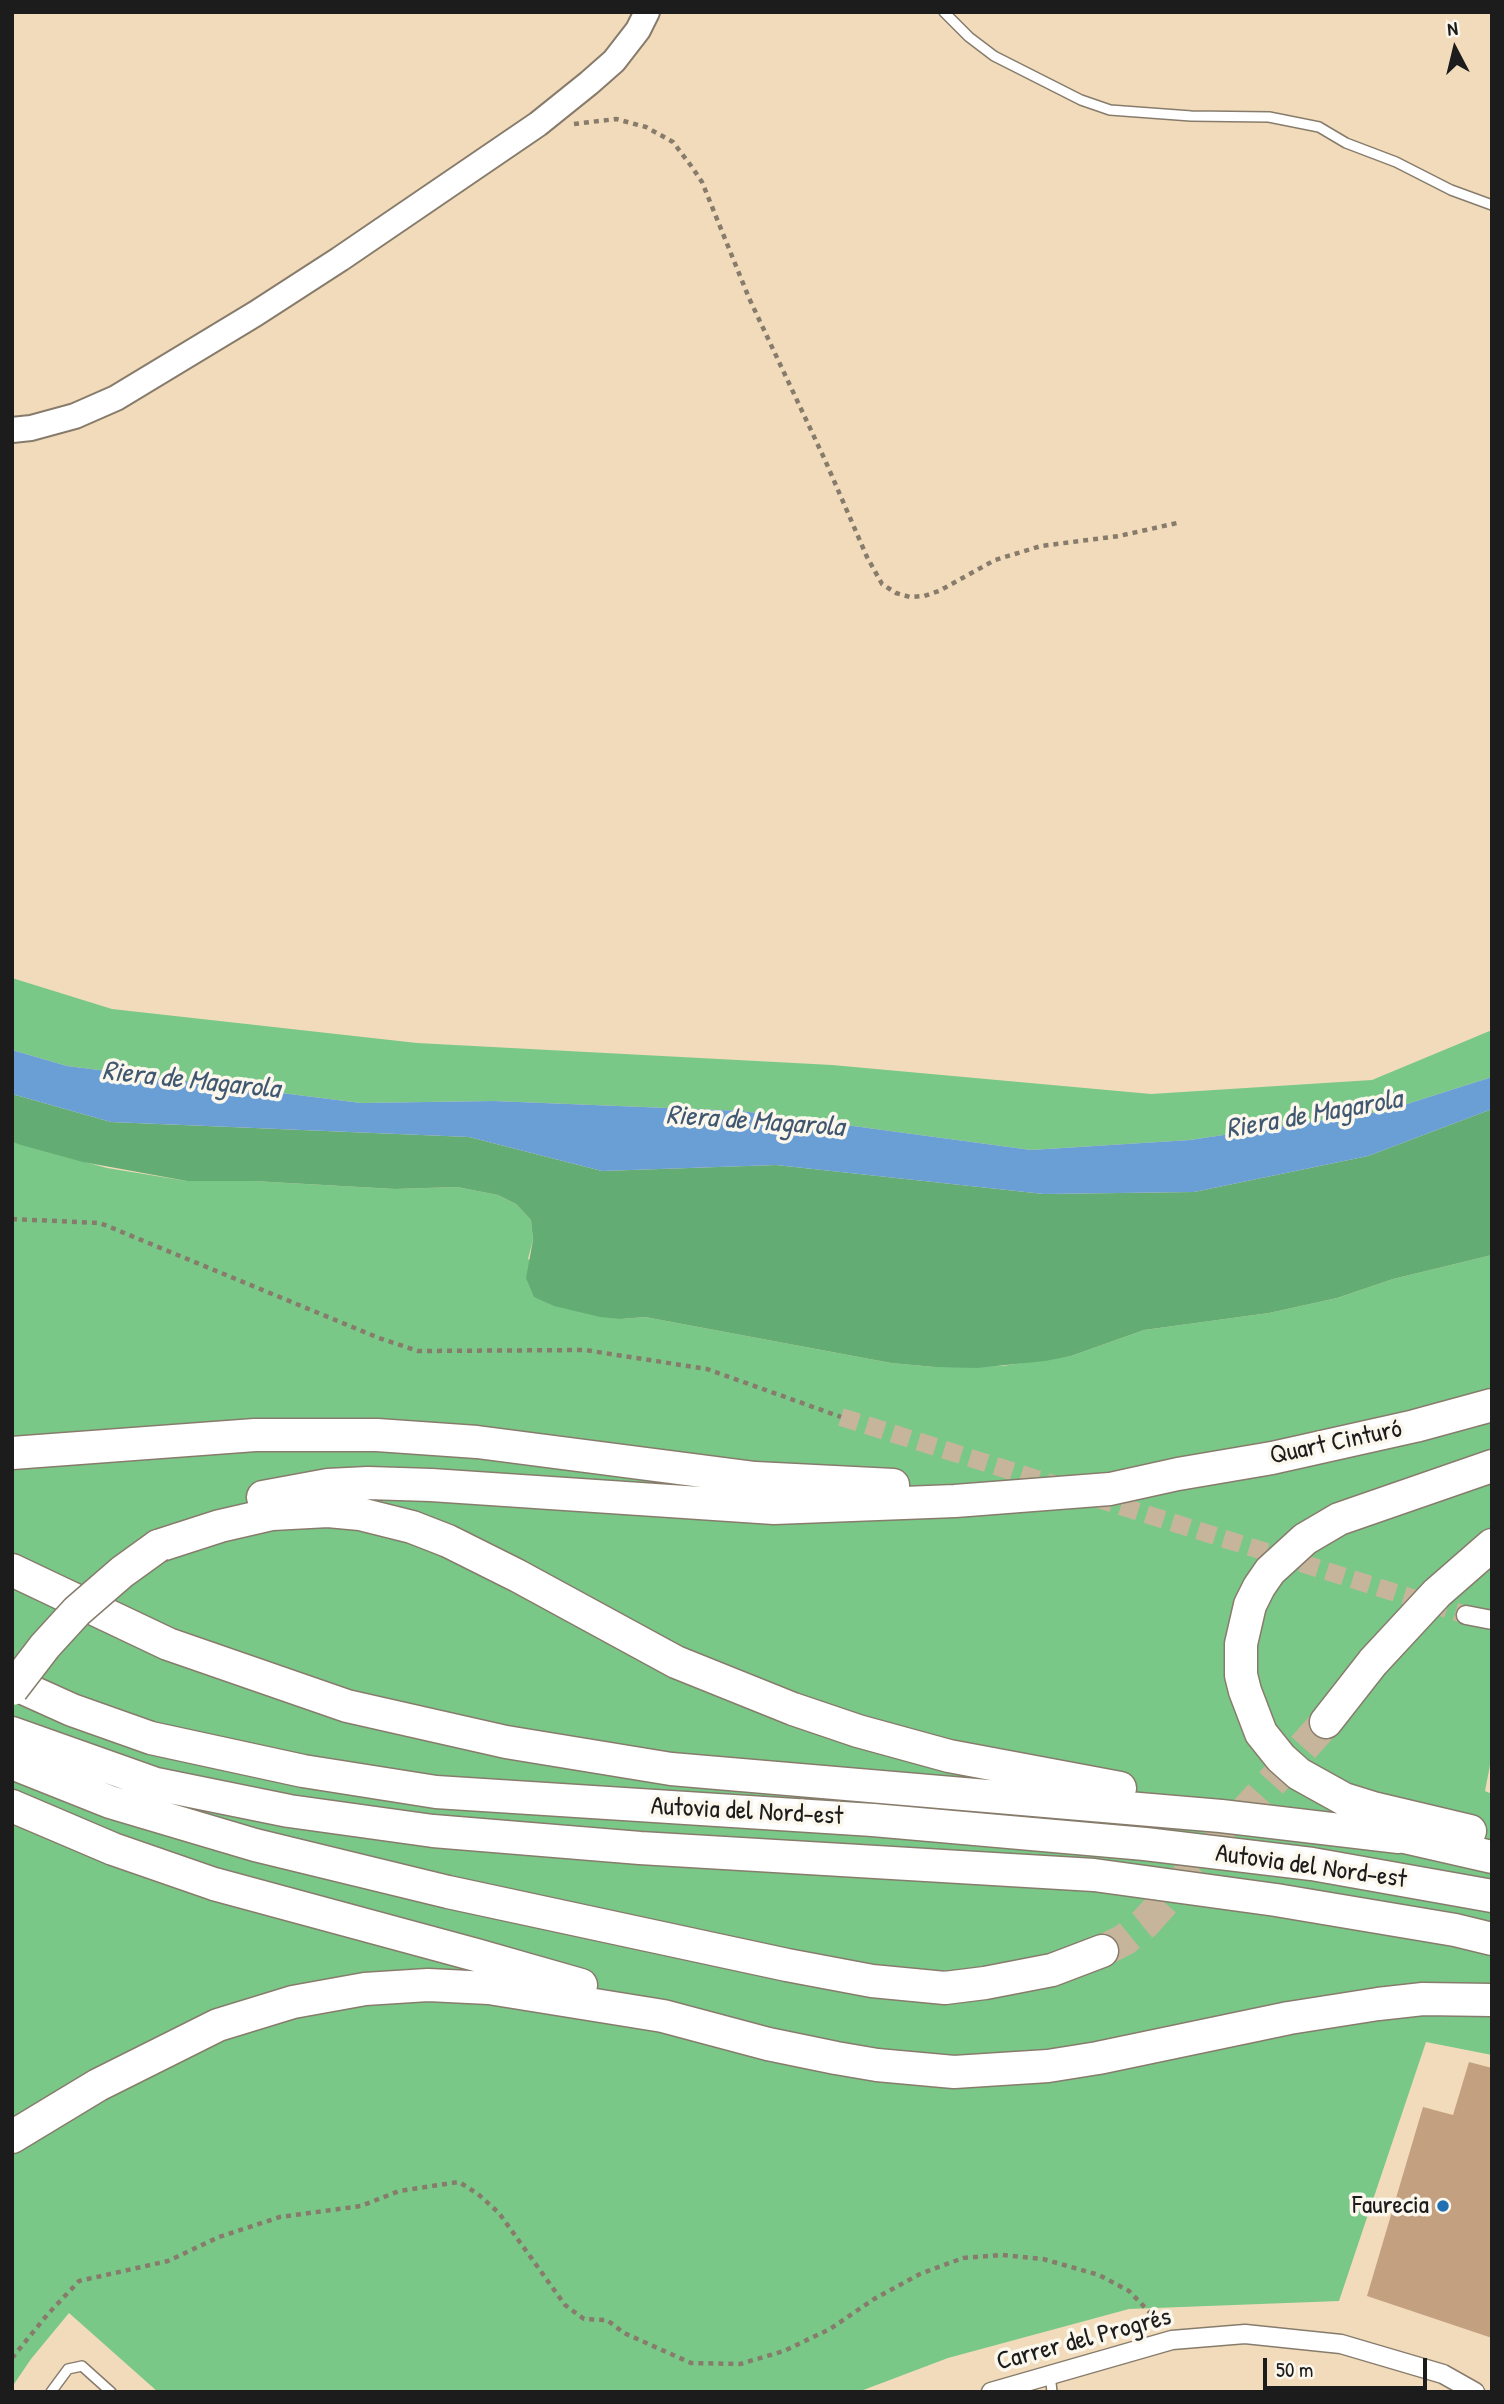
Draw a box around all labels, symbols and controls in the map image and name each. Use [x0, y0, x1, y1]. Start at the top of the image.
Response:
north arrow [1420, 14, 1490, 84]
text: N [1446, 15, 1459, 42]
water label: Riera de Magarola [101, 1055, 281, 1107]
water label: Riera de Magarola [1223, 1083, 1405, 1147]
water label: Riera de Magarola [665, 1099, 845, 1145]
street label: Quart Cinturó [1267, 1414, 1405, 1472]
street label: Autovia del Nord-est [650, 1791, 844, 1833]
street label: Autovia del Nord-est [1213, 1838, 1409, 1896]
place label: Faurecia [1352, 2190, 1429, 2222]
marker: Faurecia [1435, 2198, 1451, 2214]
street label: Carrer del Progrés [993, 2302, 1175, 2378]
scale bar [1266, 2344, 1430, 2388]
text: 50 m [1276, 2355, 1313, 2384]

